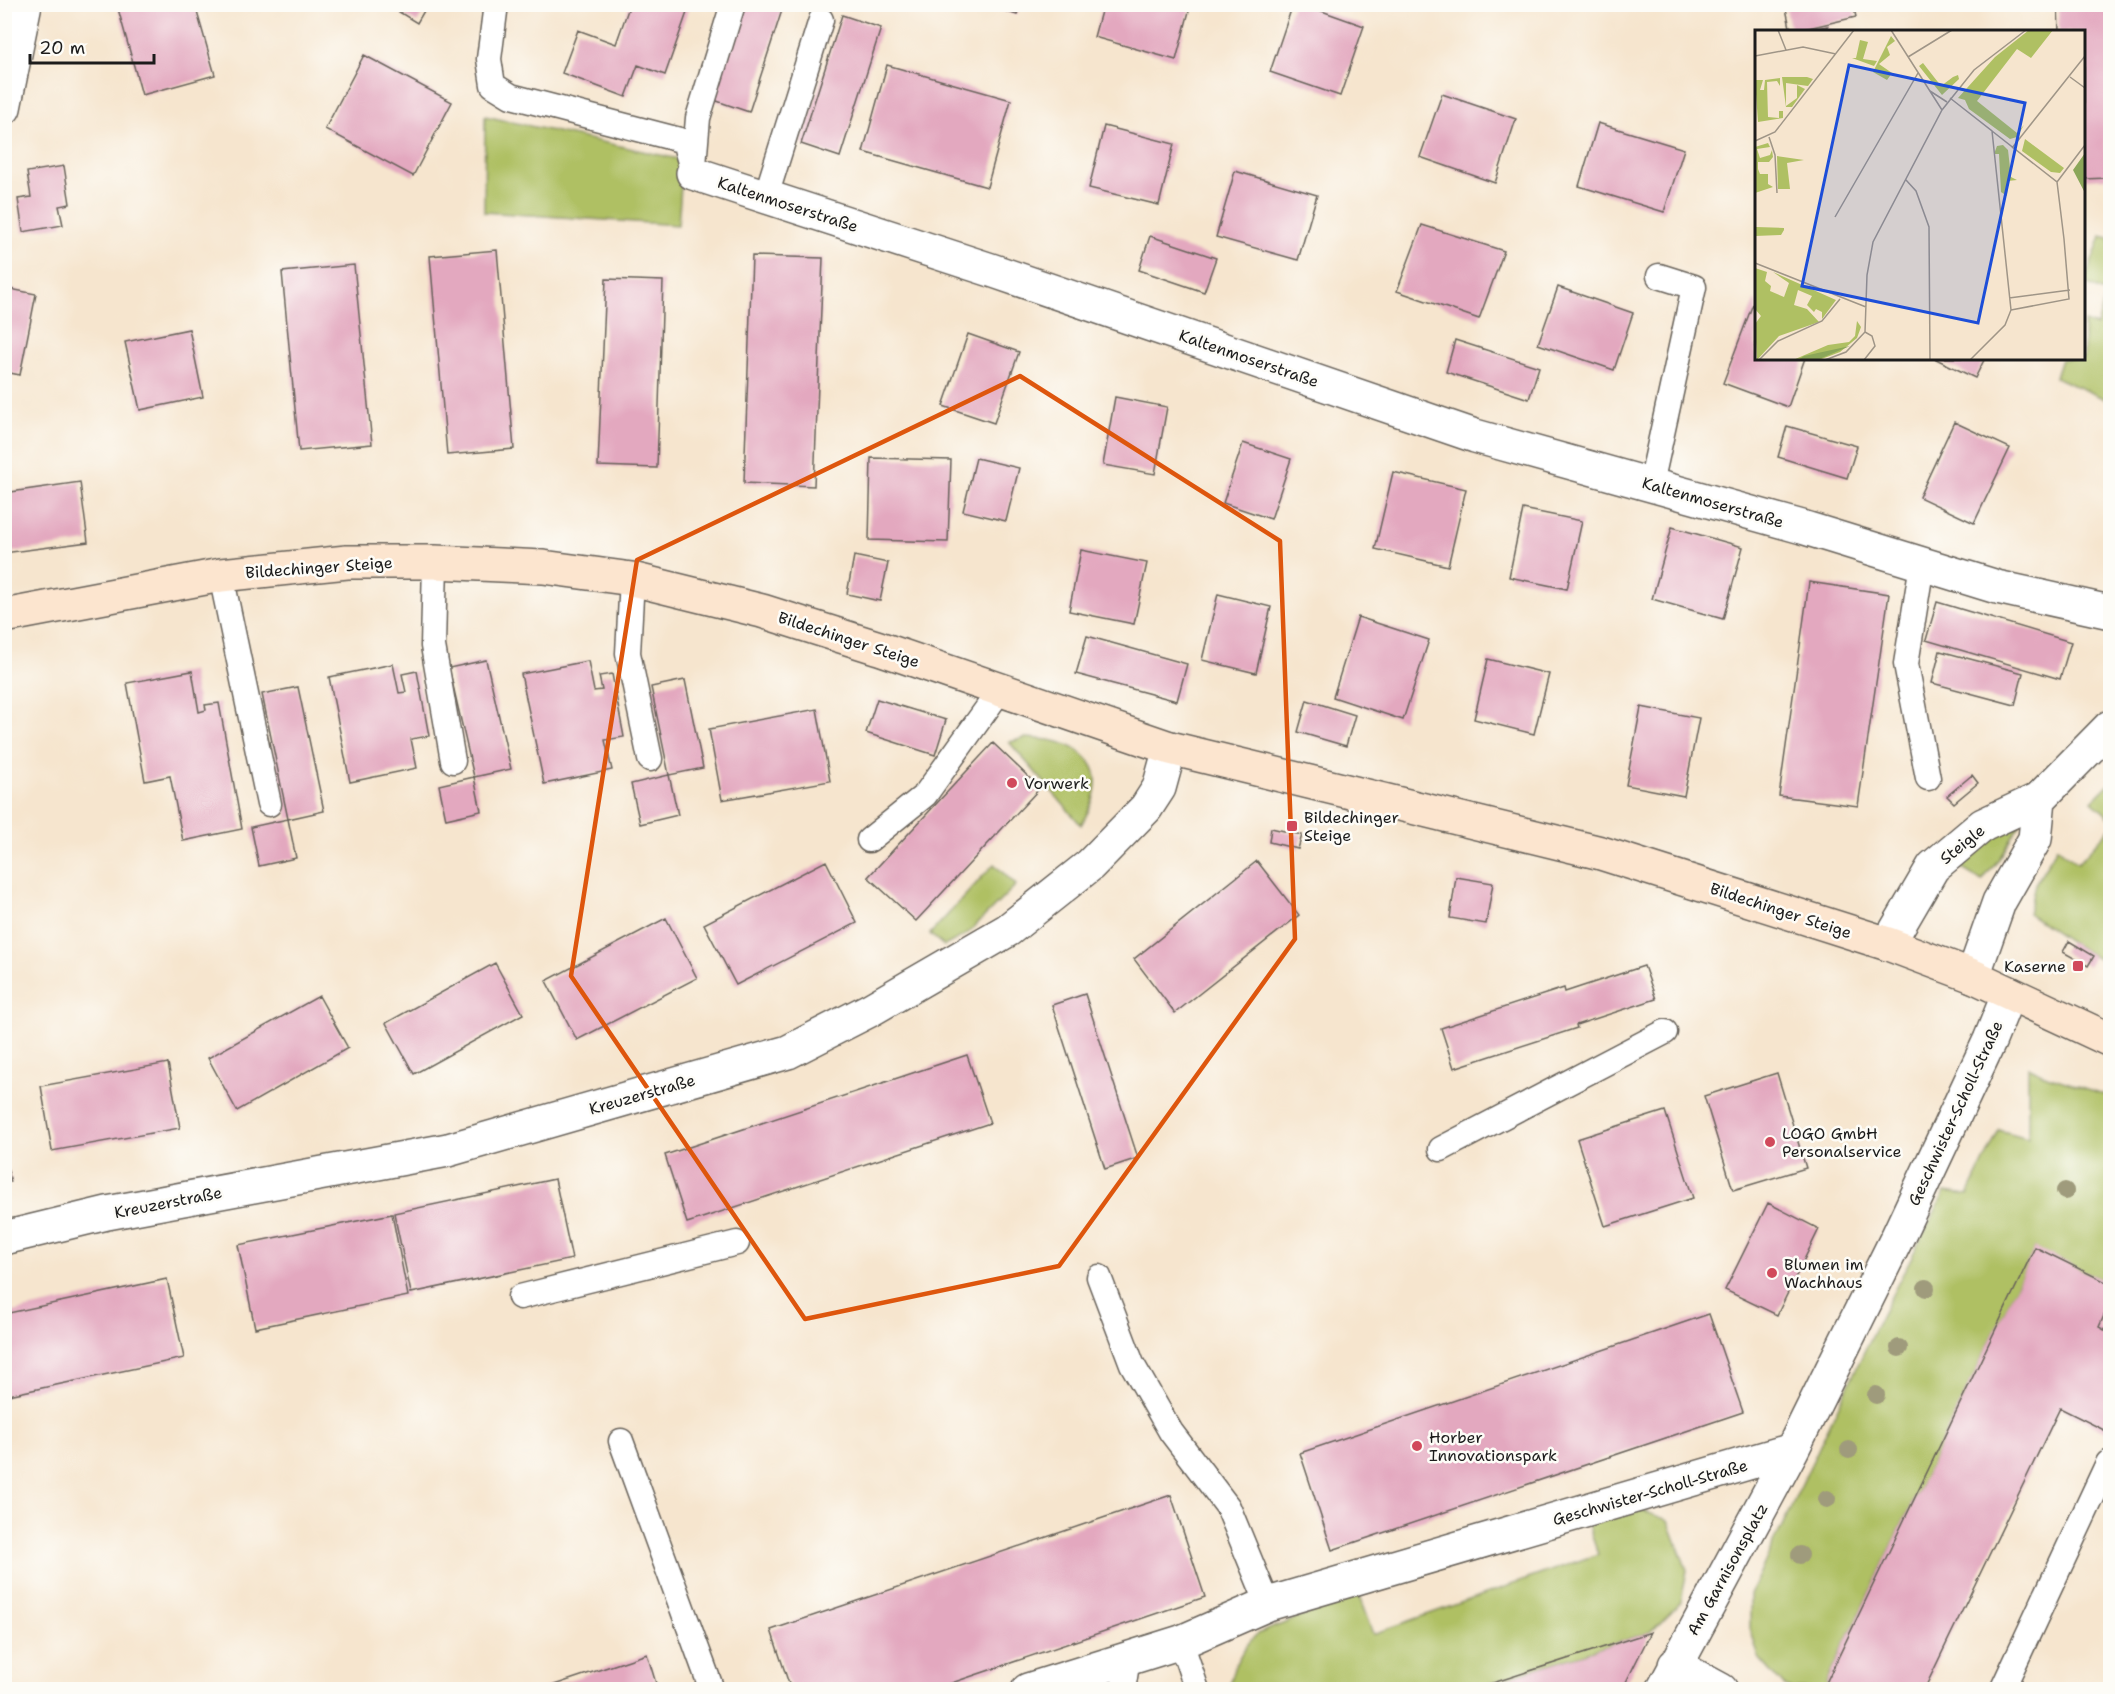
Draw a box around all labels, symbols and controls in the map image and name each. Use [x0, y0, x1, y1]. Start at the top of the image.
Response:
scale bar [30, 27, 154, 65]
inset map [1755, 30, 2085, 360]
text: 20 m [39, 36, 85, 60]
street label: Kaltenmoserstraße [715, 172, 861, 237]
street label: Kaltenmoserstraße [1176, 325, 1322, 392]
street label: Kaltenmoserstraße [1640, 472, 1786, 533]
street label: Bildechinger Steige [245, 552, 393, 583]
street label: Bildechinger Steige [775, 607, 922, 672]
place label: Vorwerk [1024, 773, 1089, 794]
marker: Vorwerk [1005, 776, 1019, 790]
place label: Bildechinger Steige [1304, 807, 1399, 846]
marker: Bildechinger Steige [1285, 819, 1299, 833]
street label: Steigle [1936, 820, 1989, 869]
street label: Bildechinger Steige [1707, 878, 1854, 943]
place label: Kaserne [2004, 956, 2066, 977]
marker: Kaserne [2071, 959, 2085, 973]
street label: Geschwister-Scholl-Straße [1903, 1017, 2008, 1209]
street label: Kreuzerstraße [587, 1069, 698, 1120]
place label: LOGO GmbH Personalservice [1782, 1123, 1902, 1162]
marker: LOGO GmbH Personalservice [1763, 1135, 1777, 1149]
street label: Kreuzerstraße [112, 1182, 224, 1223]
place label: Blumen im Wachhaus [1784, 1254, 1864, 1293]
marker: Blumen im Wachhaus [1765, 1266, 1779, 1280]
place label: Horber Innovationspark [1429, 1427, 1557, 1466]
marker: Horber Innovationspark [1410, 1439, 1424, 1453]
street label: Geschwister-Scholl-Straße [1550, 1455, 1750, 1530]
street label: Am Garnisonsplatz [1682, 1499, 1773, 1639]

